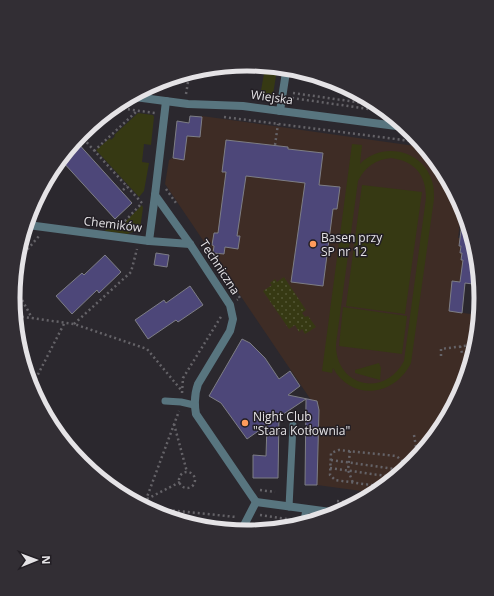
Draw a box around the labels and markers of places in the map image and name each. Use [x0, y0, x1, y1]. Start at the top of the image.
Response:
place label: Basen przy SP nr 12 [321, 229, 383, 260]
marker: Basen przy SP nr 12 [308, 239, 318, 249]
place label: Night Club "Stara Kotłownia" [253, 408, 350, 439]
marker: Night Club "Stara Kotłownia" [240, 418, 250, 428]

